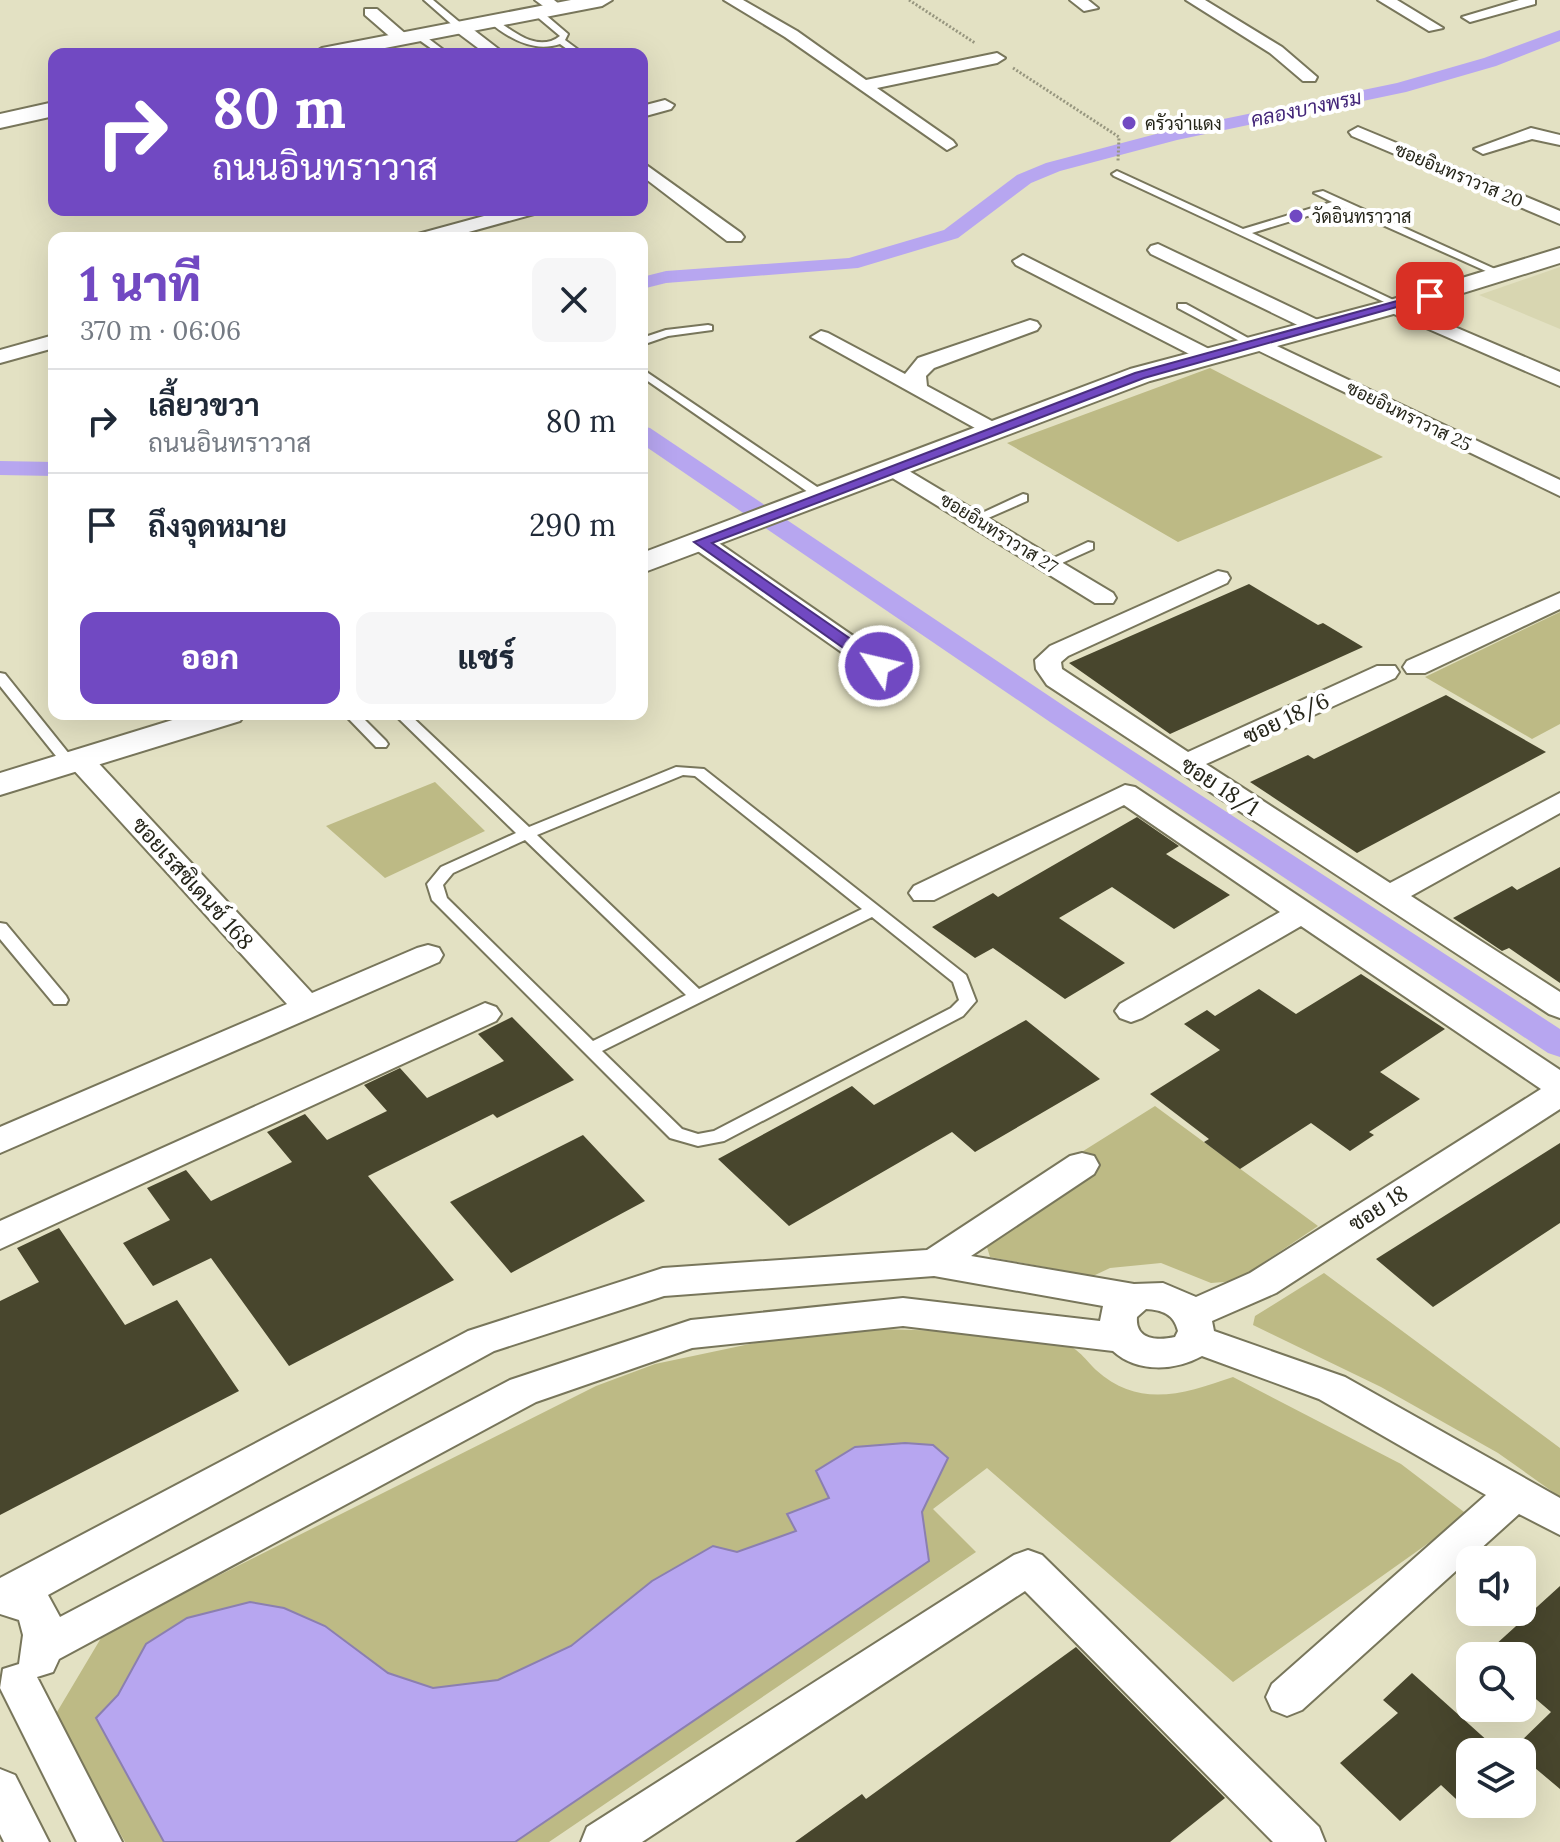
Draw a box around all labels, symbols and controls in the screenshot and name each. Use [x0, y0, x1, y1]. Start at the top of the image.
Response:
text: 80 m [212, 72, 346, 143]
icon: right [80, 80, 184, 184]
water label: คลองบางพรม [1248, 84, 1364, 132]
place label: ครัวจ่าแดง [1145, 112, 1222, 135]
marker: ครัวจ่าแดง [1120, 114, 1138, 132]
street label: ซอยอินทราวาส 20 [1391, 138, 1527, 212]
text: ถนนอินทราวาส [212, 144, 438, 190]
place label: วัดอินทราวาส [1312, 205, 1412, 228]
marker: วัดอินทราวาส [1287, 207, 1305, 225]
text: 1 นาที [80, 253, 201, 314]
button: close [532, 258, 616, 342]
pin [1396, 262, 1464, 330]
icon: arrive [1408, 274, 1452, 318]
text: 370 m · 06:06 [80, 314, 241, 347]
street label: ซอยอินทราวาส 25 [1343, 376, 1475, 456]
text: เลี้ยวขวา [148, 386, 260, 424]
icon: right [80, 399, 124, 443]
text: 80 m [546, 402, 616, 440]
text: ถนนอินทราวาส [148, 426, 311, 459]
street label: ซอยอินทราวาส 27 [936, 488, 1062, 578]
icon: arrive [80, 503, 124, 547]
text: 290 m [529, 506, 616, 544]
text: ถึงจุดหมาย [148, 507, 287, 545]
button: ออก [80, 612, 340, 704]
button: แชร์ [356, 612, 616, 704]
position arrow [837, 624, 921, 708]
street label: ซอย 18/6 [1238, 686, 1334, 750]
street label: ซอย 18/1 [1176, 750, 1264, 822]
street label: ซอยเรสซิเดนซ์ 168 [126, 811, 260, 955]
street label: ซอย 18 [1343, 1178, 1413, 1238]
map controls [1456, 1546, 1536, 1818]
button: sound [1456, 1546, 1536, 1626]
button: search [1456, 1642, 1536, 1722]
button: layers [1456, 1738, 1536, 1818]

